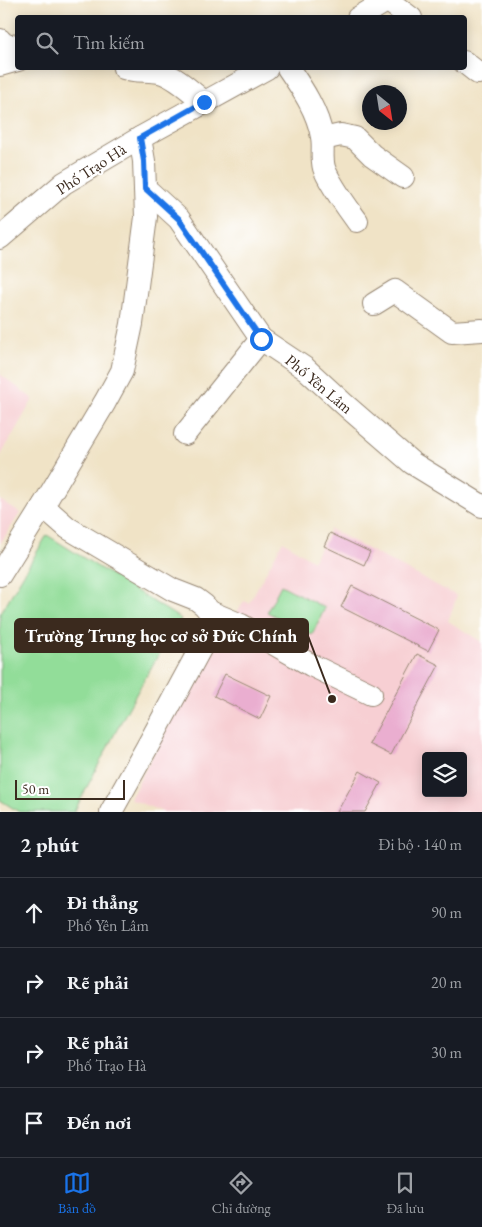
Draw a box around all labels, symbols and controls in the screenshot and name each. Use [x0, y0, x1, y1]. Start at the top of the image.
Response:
search box [15, 15, 467, 70]
icon: search [33, 29, 61, 57]
text: Tìm kiếm [73, 30, 145, 55]
north arrow [362, 85, 407, 130]
route end [193, 91, 216, 114]
street label: Phố Trạo Hà [52, 138, 131, 199]
route start [250, 328, 273, 351]
street label: Phố Yên Lâm [281, 350, 358, 419]
callout: Trường Trung học cơ sở Đức Chính [15, 619, 308, 652]
text: Trường Trung học cơ sở Đức Chính [25, 624, 297, 647]
map controls [422, 752, 467, 797]
button: layers [422, 752, 467, 797]
scale bar [15, 777, 125, 800]
text: 50 m [22, 780, 49, 798]
text: 2 phút [20, 831, 79, 858]
text: Đi bộ · 140 m [378, 834, 462, 855]
text: Đi thẳng [67, 890, 138, 915]
icon: ahead [20, 899, 48, 927]
text: 90 m [431, 902, 462, 923]
text: Phố Yên Lâm [67, 915, 149, 936]
icon: right [20, 969, 48, 997]
text: Rẽ phải [67, 970, 129, 995]
text: 20 m [431, 972, 462, 993]
text: Rẽ phải [67, 1030, 129, 1055]
icon: right [20, 1039, 48, 1067]
text: 30 m [431, 1042, 462, 1063]
text: Phố Trạo Hà [67, 1055, 147, 1076]
icon: arrive [20, 1109, 48, 1137]
text: Đến nơi [67, 1110, 131, 1135]
tab: Bản đồ [58, 1169, 96, 1217]
tab: Chỉ đường [212, 1169, 271, 1217]
tab: Đã lưu [387, 1169, 424, 1217]

